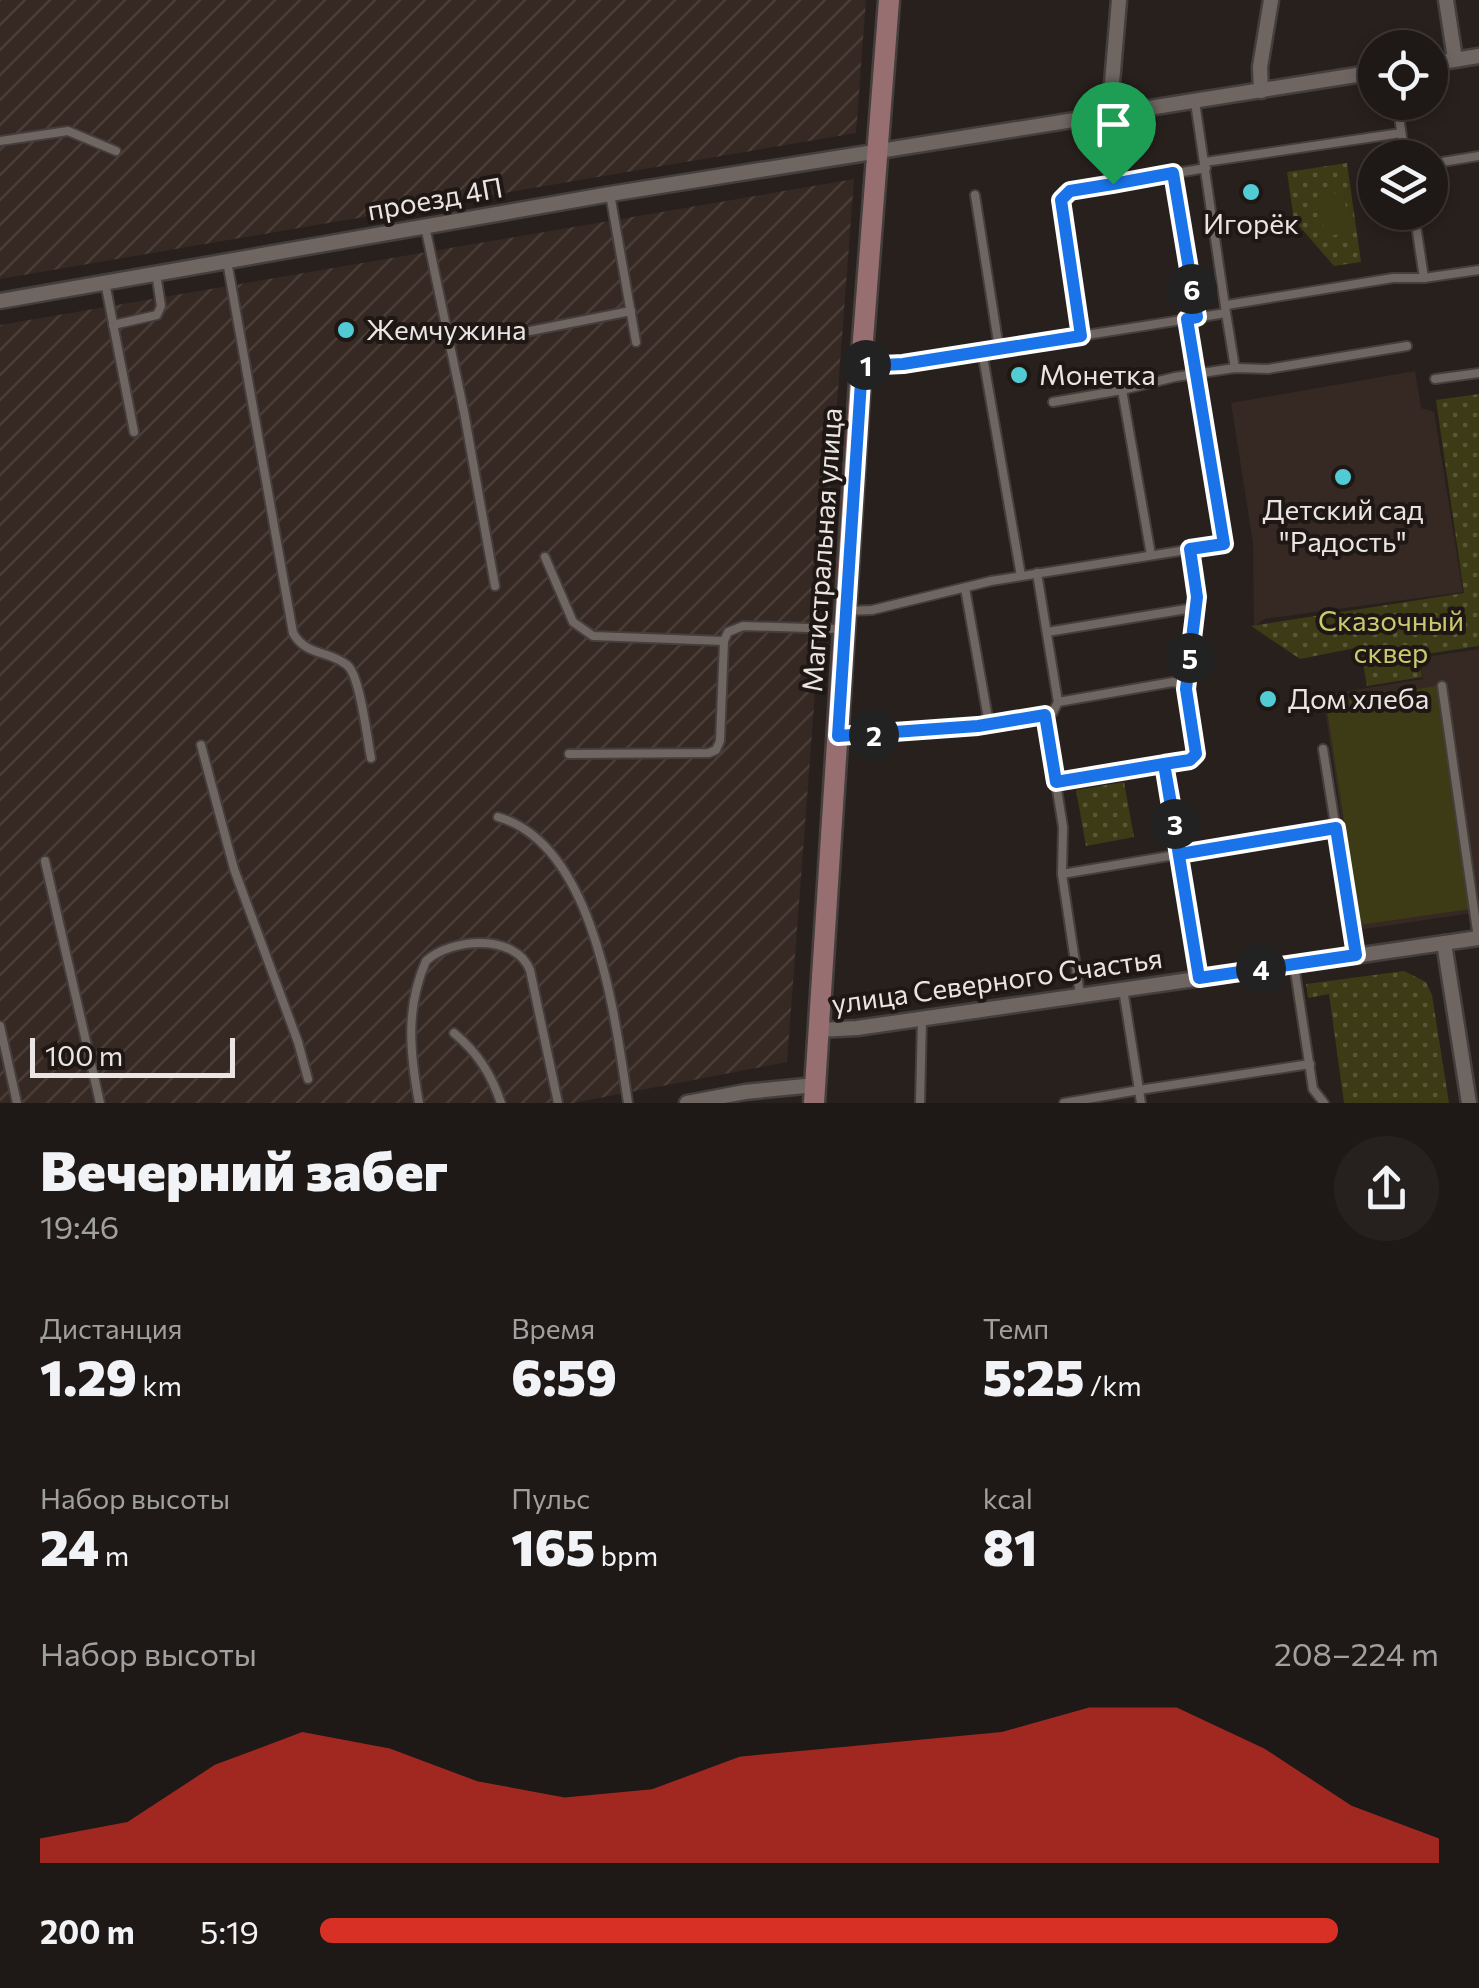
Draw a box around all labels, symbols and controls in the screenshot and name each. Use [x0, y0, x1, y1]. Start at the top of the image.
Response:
map controls [1358, 30, 1448, 230]
button: locate [1358, 30, 1448, 120]
pin [1071, 82, 1156, 185]
icon: arrive [1086, 97, 1141, 152]
button: layers [1358, 140, 1448, 230]
street label: проезд 4П [365, 169, 505, 227]
marker: Игорёк [1240, 181, 1262, 203]
place label: Игорёк [1203, 206, 1299, 240]
pin: 6 [1167, 264, 1217, 314]
text: 6 [1183, 272, 1201, 306]
place label: Жемчужина [366, 312, 527, 346]
marker: Жемчужина [335, 319, 357, 341]
pin: 1 [841, 340, 891, 390]
text: 1 [860, 348, 872, 382]
place label: Монетка [1039, 357, 1156, 391]
marker: Монетка [1008, 364, 1030, 386]
street label: Магистральная улица [794, 407, 848, 693]
marker: Детский сад "Радость" [1332, 466, 1354, 488]
place label: Детский сад "Радость" [1263, 492, 1423, 558]
park label: Сказочный сквер [1318, 603, 1464, 669]
pin: 5 [1165, 633, 1215, 683]
text: 5 [1182, 641, 1198, 675]
place label: Дом хлеба [1288, 681, 1429, 715]
marker: Дом хлеба [1257, 688, 1279, 710]
pin: 2 [849, 710, 899, 760]
text: 2 [866, 718, 882, 752]
pin: 3 [1150, 799, 1200, 849]
text: 3 [1167, 807, 1183, 841]
street label: улица Северного Счастья [829, 940, 1164, 1020]
pin: 4 [1236, 944, 1286, 994]
text: 4 [1252, 952, 1270, 986]
scale bar [30, 1033, 235, 1078]
text: 100 m [45, 1038, 123, 1072]
text: Вечерний забег [40, 1135, 448, 1202]
button: share [1334, 1136, 1439, 1241]
text: 19:46 [40, 1206, 119, 1246]
text: Дистанция [40, 1311, 183, 1345]
text: Время [511, 1311, 595, 1345]
text: Темп [983, 1311, 1049, 1345]
text: 1.29 [40, 1345, 137, 1406]
text: 6:59 [511, 1345, 617, 1406]
text: 5:25 [983, 1345, 1084, 1406]
text: km [137, 1368, 182, 1402]
text: /km [1084, 1368, 1142, 1402]
text: Набор высоты [40, 1481, 230, 1515]
text: Пульс [511, 1481, 590, 1515]
text: kcal [983, 1481, 1033, 1515]
text: 24 [40, 1515, 99, 1576]
text: 165 [511, 1515, 595, 1576]
text: 81 [983, 1515, 1037, 1576]
text: m [99, 1538, 129, 1572]
text: bpm [595, 1538, 658, 1572]
text: Набор высоты [40, 1633, 257, 1673]
text: 208–224 m [1274, 1633, 1439, 1673]
text: 200 m [40, 1911, 135, 1951]
text: 5:19 [200, 1911, 259, 1951]

